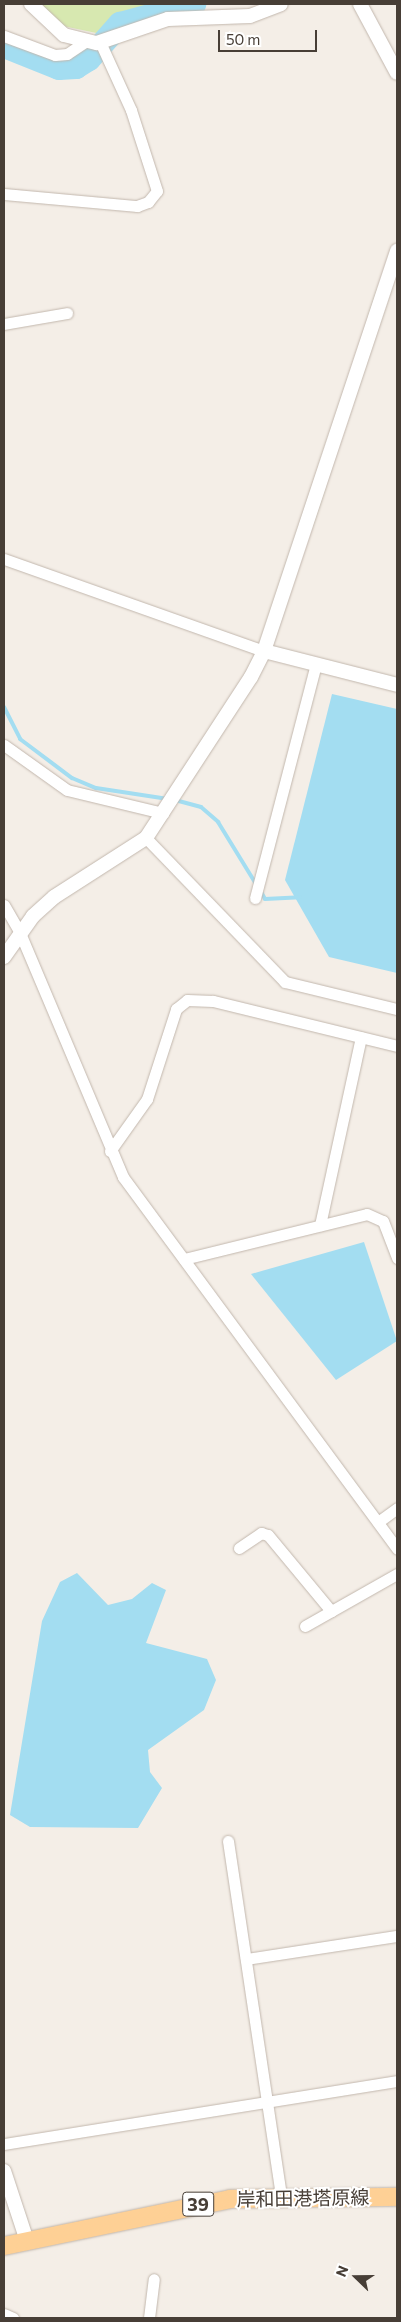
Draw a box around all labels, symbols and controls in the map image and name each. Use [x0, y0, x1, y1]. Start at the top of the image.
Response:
scale bar [221, 20, 320, 52]
text: 50 m [226, 30, 260, 48]
street label: 岸和田港塔原線 [236, 2185, 370, 2211]
road number: 39 [182, 2188, 214, 2220]
north arrow [331, 2252, 381, 2302]
text: N [332, 2263, 351, 2279]

